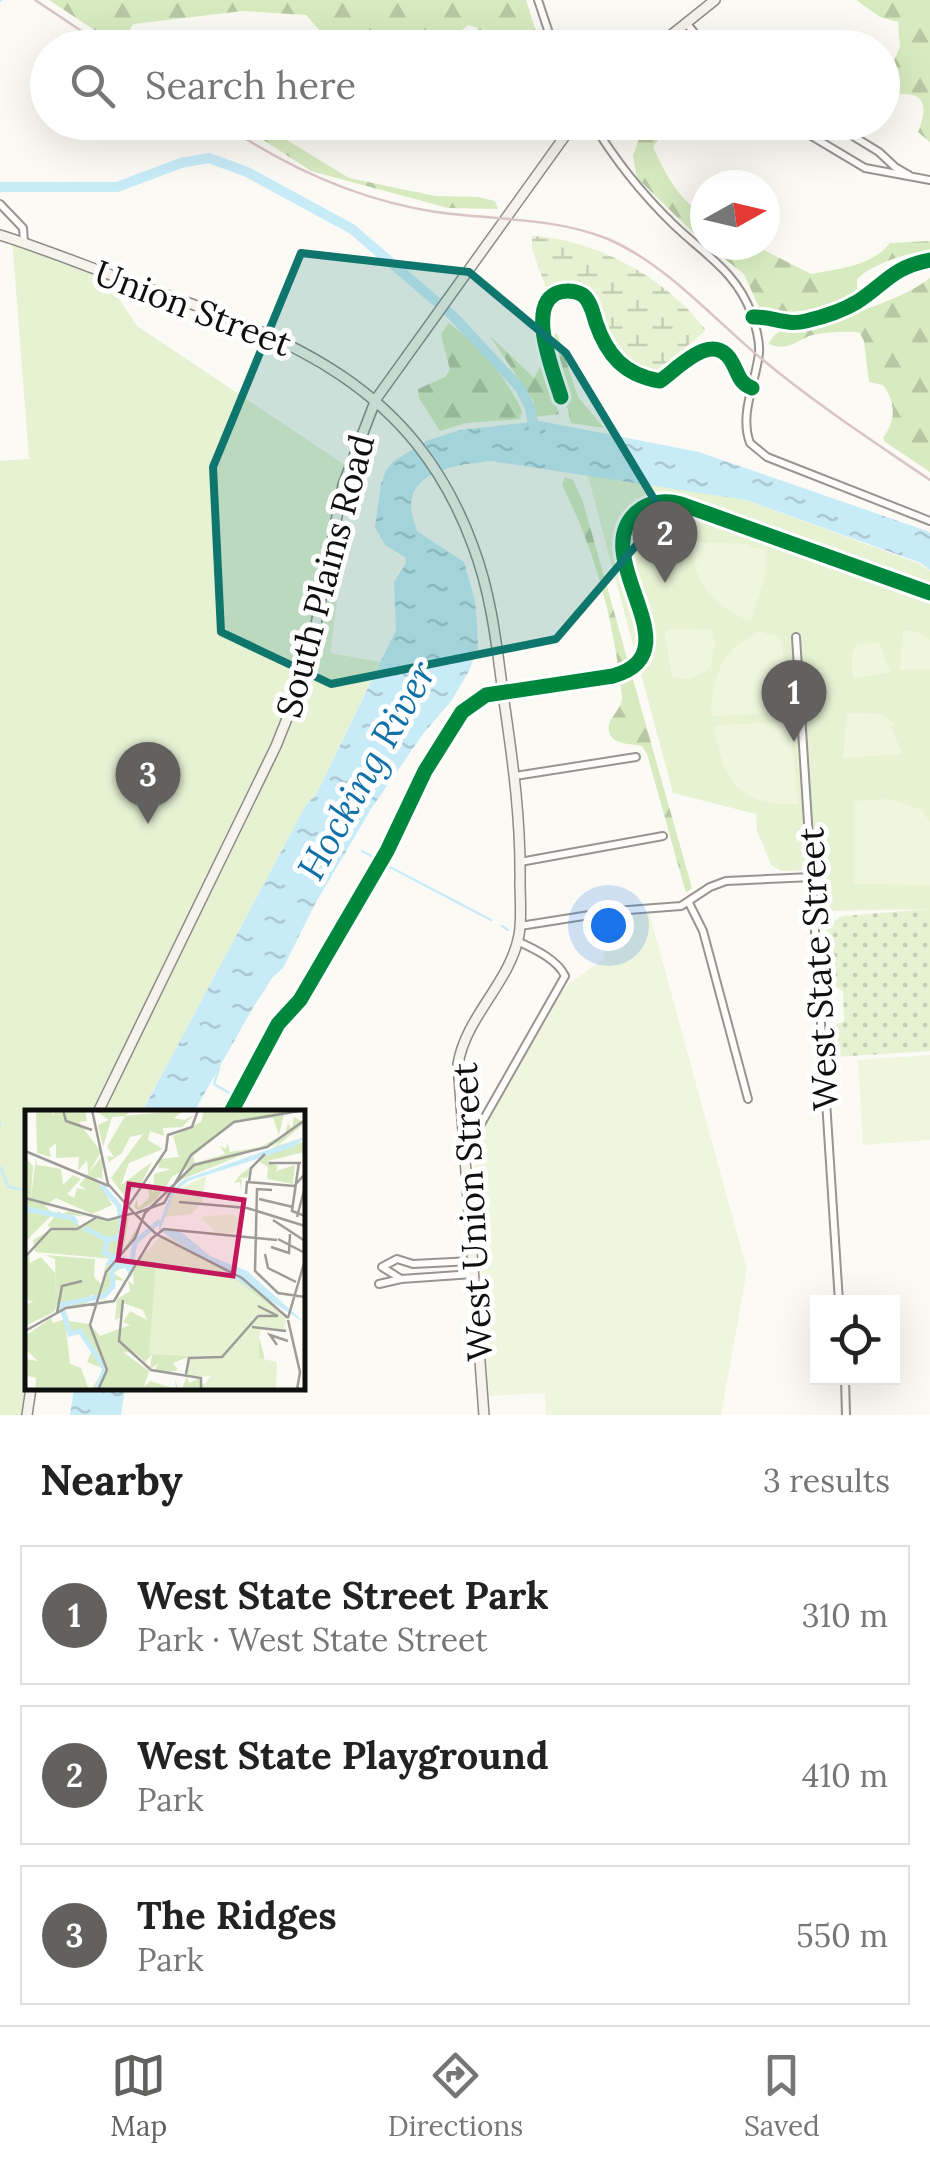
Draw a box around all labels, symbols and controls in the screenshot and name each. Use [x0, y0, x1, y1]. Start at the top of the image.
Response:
search box [30, 30, 900, 140]
icon: search [65, 58, 120, 113]
text: Search here [145, 61, 356, 109]
north arrow [690, 170, 780, 260]
street label: Union Street [88, 250, 298, 366]
street label: South Plains Road [266, 430, 384, 722]
pin: 2 [632, 500, 698, 583]
water label: Hocking River [286, 651, 447, 888]
pin: 1 [762, 660, 826, 742]
pin: 3 [116, 742, 180, 824]
street label: West State Street [788, 826, 848, 1112]
your location [583, 900, 634, 951]
street label: West Union Street [442, 1061, 502, 1362]
inset map [25, 1110, 305, 1390]
map controls [810, 1295, 900, 1385]
button: locate [810, 1295, 900, 1385]
text: Nearby [40, 1453, 183, 1507]
text: 3 results [763, 1460, 890, 1501]
text: West State Street Park [137, 1571, 549, 1619]
text: 1 [68, 1595, 81, 1636]
text: 310 m [802, 1595, 888, 1636]
text: Park · West State Street [137, 1619, 488, 1660]
text: West State Playground [137, 1731, 549, 1779]
text: 2 [66, 1755, 83, 1796]
text: 410 m [802, 1755, 888, 1796]
text: Park [137, 1779, 204, 1820]
text: The Ridges [137, 1891, 337, 1939]
text: 3 [66, 1915, 83, 1956]
text: 550 m [796, 1915, 888, 1956]
text: Park [137, 1939, 204, 1980]
tab: Map [110, 2048, 167, 2144]
tab: Directions [388, 2048, 523, 2144]
tab: Saved [744, 2048, 820, 2144]

